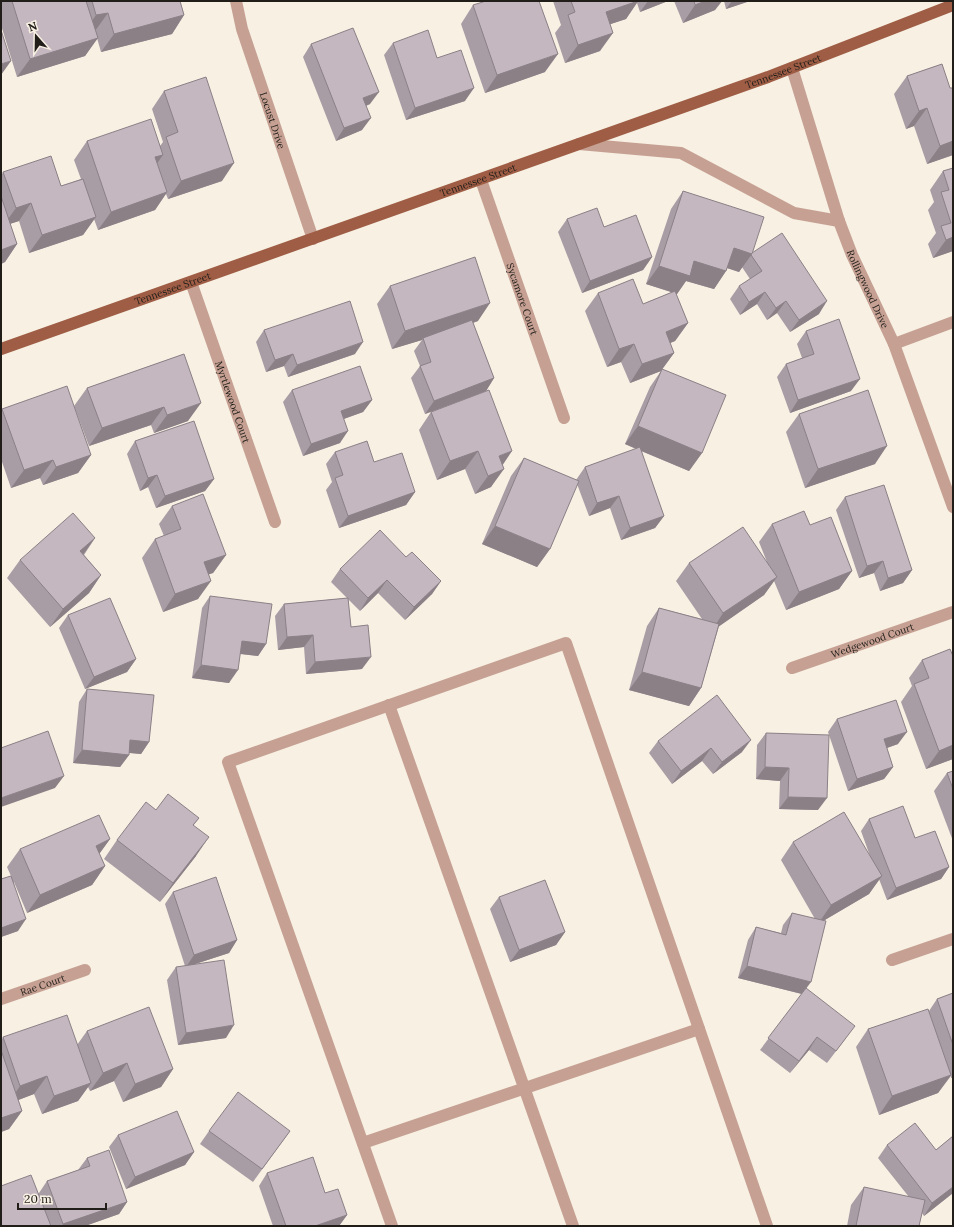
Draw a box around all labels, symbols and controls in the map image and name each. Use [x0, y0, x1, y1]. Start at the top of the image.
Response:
north arrow [16, 16, 56, 56]
text: N [26, 18, 39, 35]
street label: Tennessee Street [744, 51, 823, 92]
street label: Locust Drive [257, 90, 288, 151]
street label: Tennessee Street [438, 161, 518, 200]
street label: Rollingwood Drive [844, 248, 892, 331]
street label: Sycamore Court [503, 261, 541, 337]
street label: Tennessee Street [133, 269, 213, 308]
street label: Myrtlewood Court [212, 359, 253, 445]
street label: Wedgewood Court [829, 620, 916, 661]
street label: Rae Court [19, 971, 67, 999]
scale bar [18, 1185, 106, 1211]
text: 20 m [24, 1191, 52, 1206]

